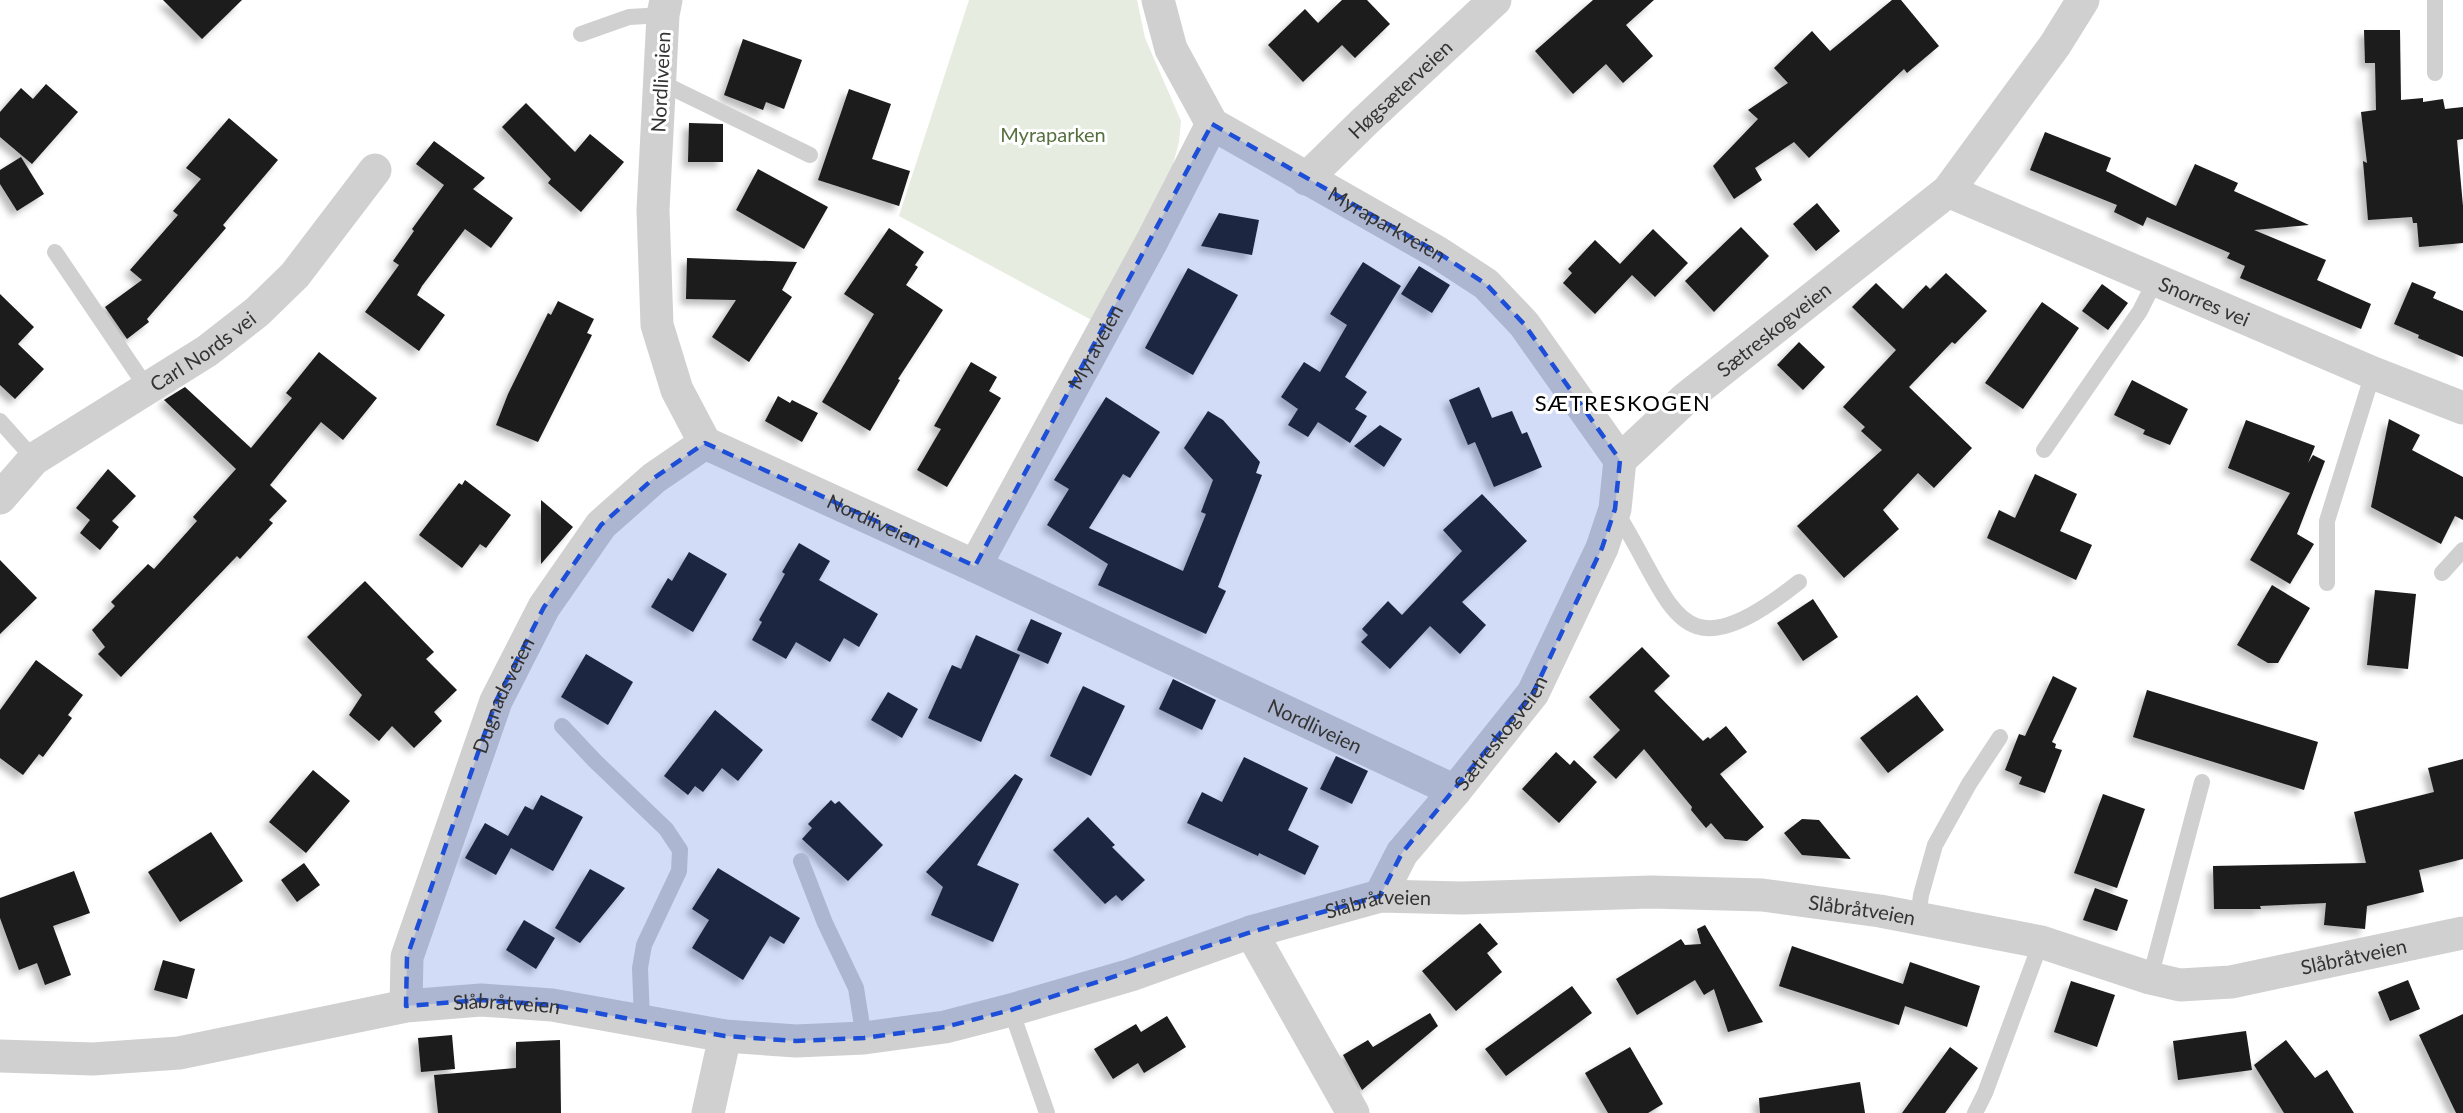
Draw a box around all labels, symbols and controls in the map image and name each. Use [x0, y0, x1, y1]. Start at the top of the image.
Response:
street label: Nordliveien [645, 31, 675, 133]
street label: Høgsæterveien [1343, 35, 1457, 143]
park label: Myraparken [1000, 122, 1106, 146]
street label: Myraparkveien [1324, 181, 1451, 267]
street label: Snorres vei [2155, 271, 2254, 331]
street label: Sætreskogveien [1712, 277, 1835, 381]
street label: Myraveien [1062, 300, 1127, 393]
street label: Carl Nords vei [145, 306, 260, 396]
district label: SÆTRESKOGEN [1535, 389, 1711, 416]
street label: Nordliveien [824, 488, 926, 552]
street label: Dugnadsveien [467, 633, 539, 756]
street label: Sætreskogveien [1449, 671, 1552, 795]
street label: Nordliveien [1264, 693, 1366, 758]
street label: Slåbråtveien [1322, 884, 1431, 923]
street label: Slåbråtveien [1807, 889, 1918, 930]
street label: Slåbråtveien [2298, 933, 2409, 979]
street label: Slåbråtveien [452, 988, 562, 1018]

